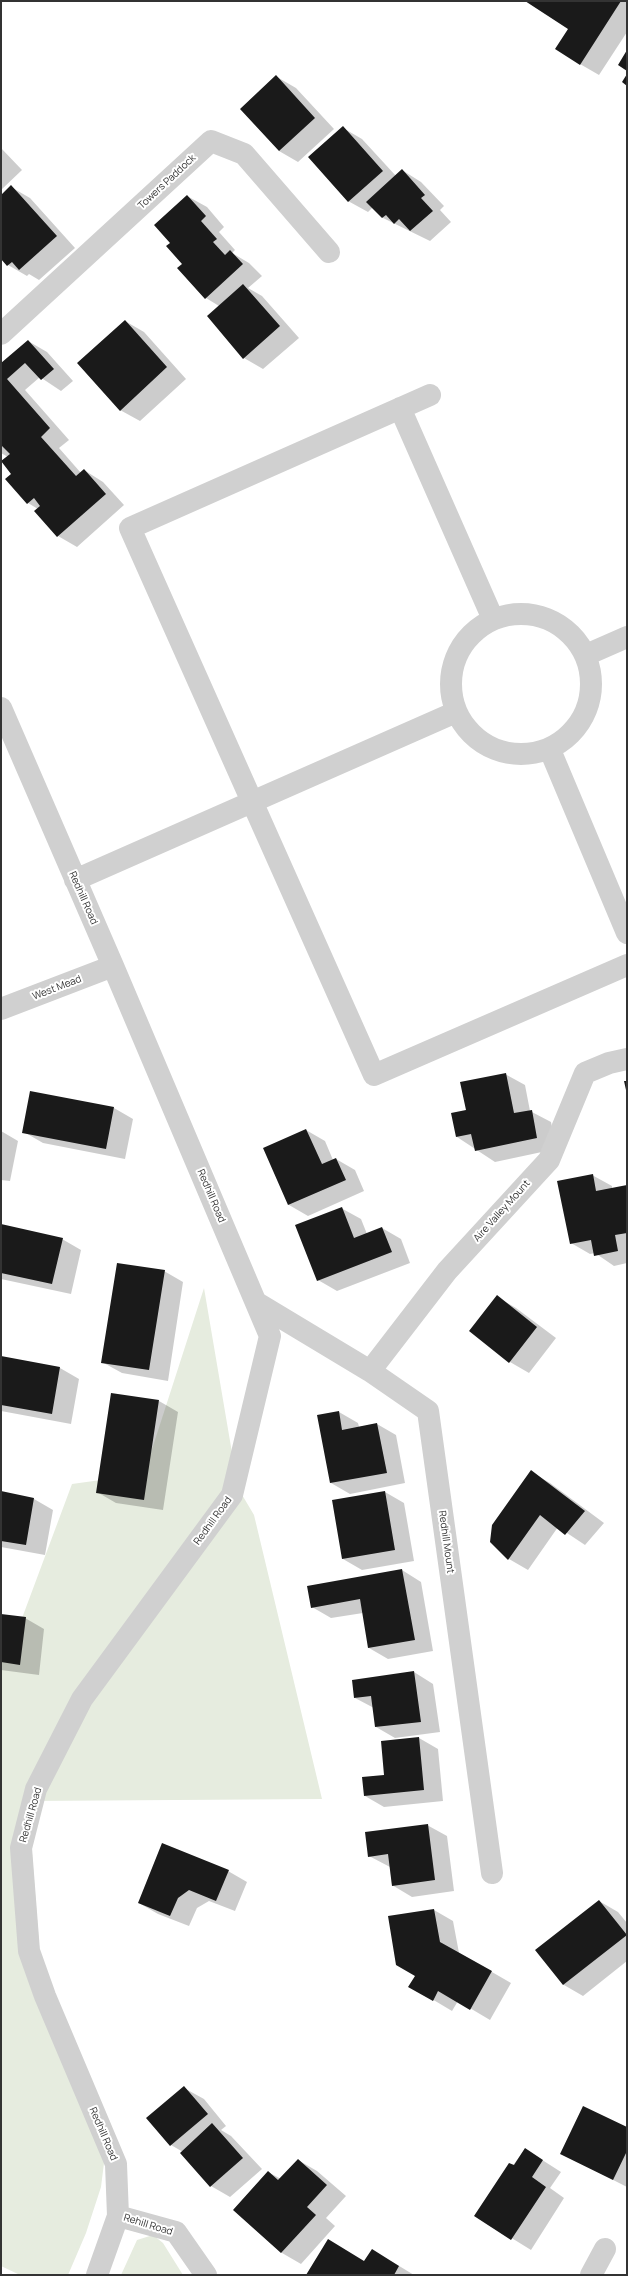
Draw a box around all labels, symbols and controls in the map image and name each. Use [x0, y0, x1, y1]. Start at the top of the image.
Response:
street label: Towers Paddock [136, 152, 198, 212]
street label: Redhill Road [66, 870, 100, 926]
street label: West Mead [31, 973, 83, 1003]
street label: Redhill Road [194, 1168, 228, 1224]
street label: Aire Valley Mount [471, 1178, 533, 1244]
street label: Redhill Road [191, 1495, 235, 1547]
street label: Redhill Mount [436, 1510, 456, 1574]
street label: Redhill Road [17, 1786, 45, 1844]
street label: Redhill Road [86, 2106, 120, 2162]
street label: Rehill Road [122, 2212, 174, 2238]

